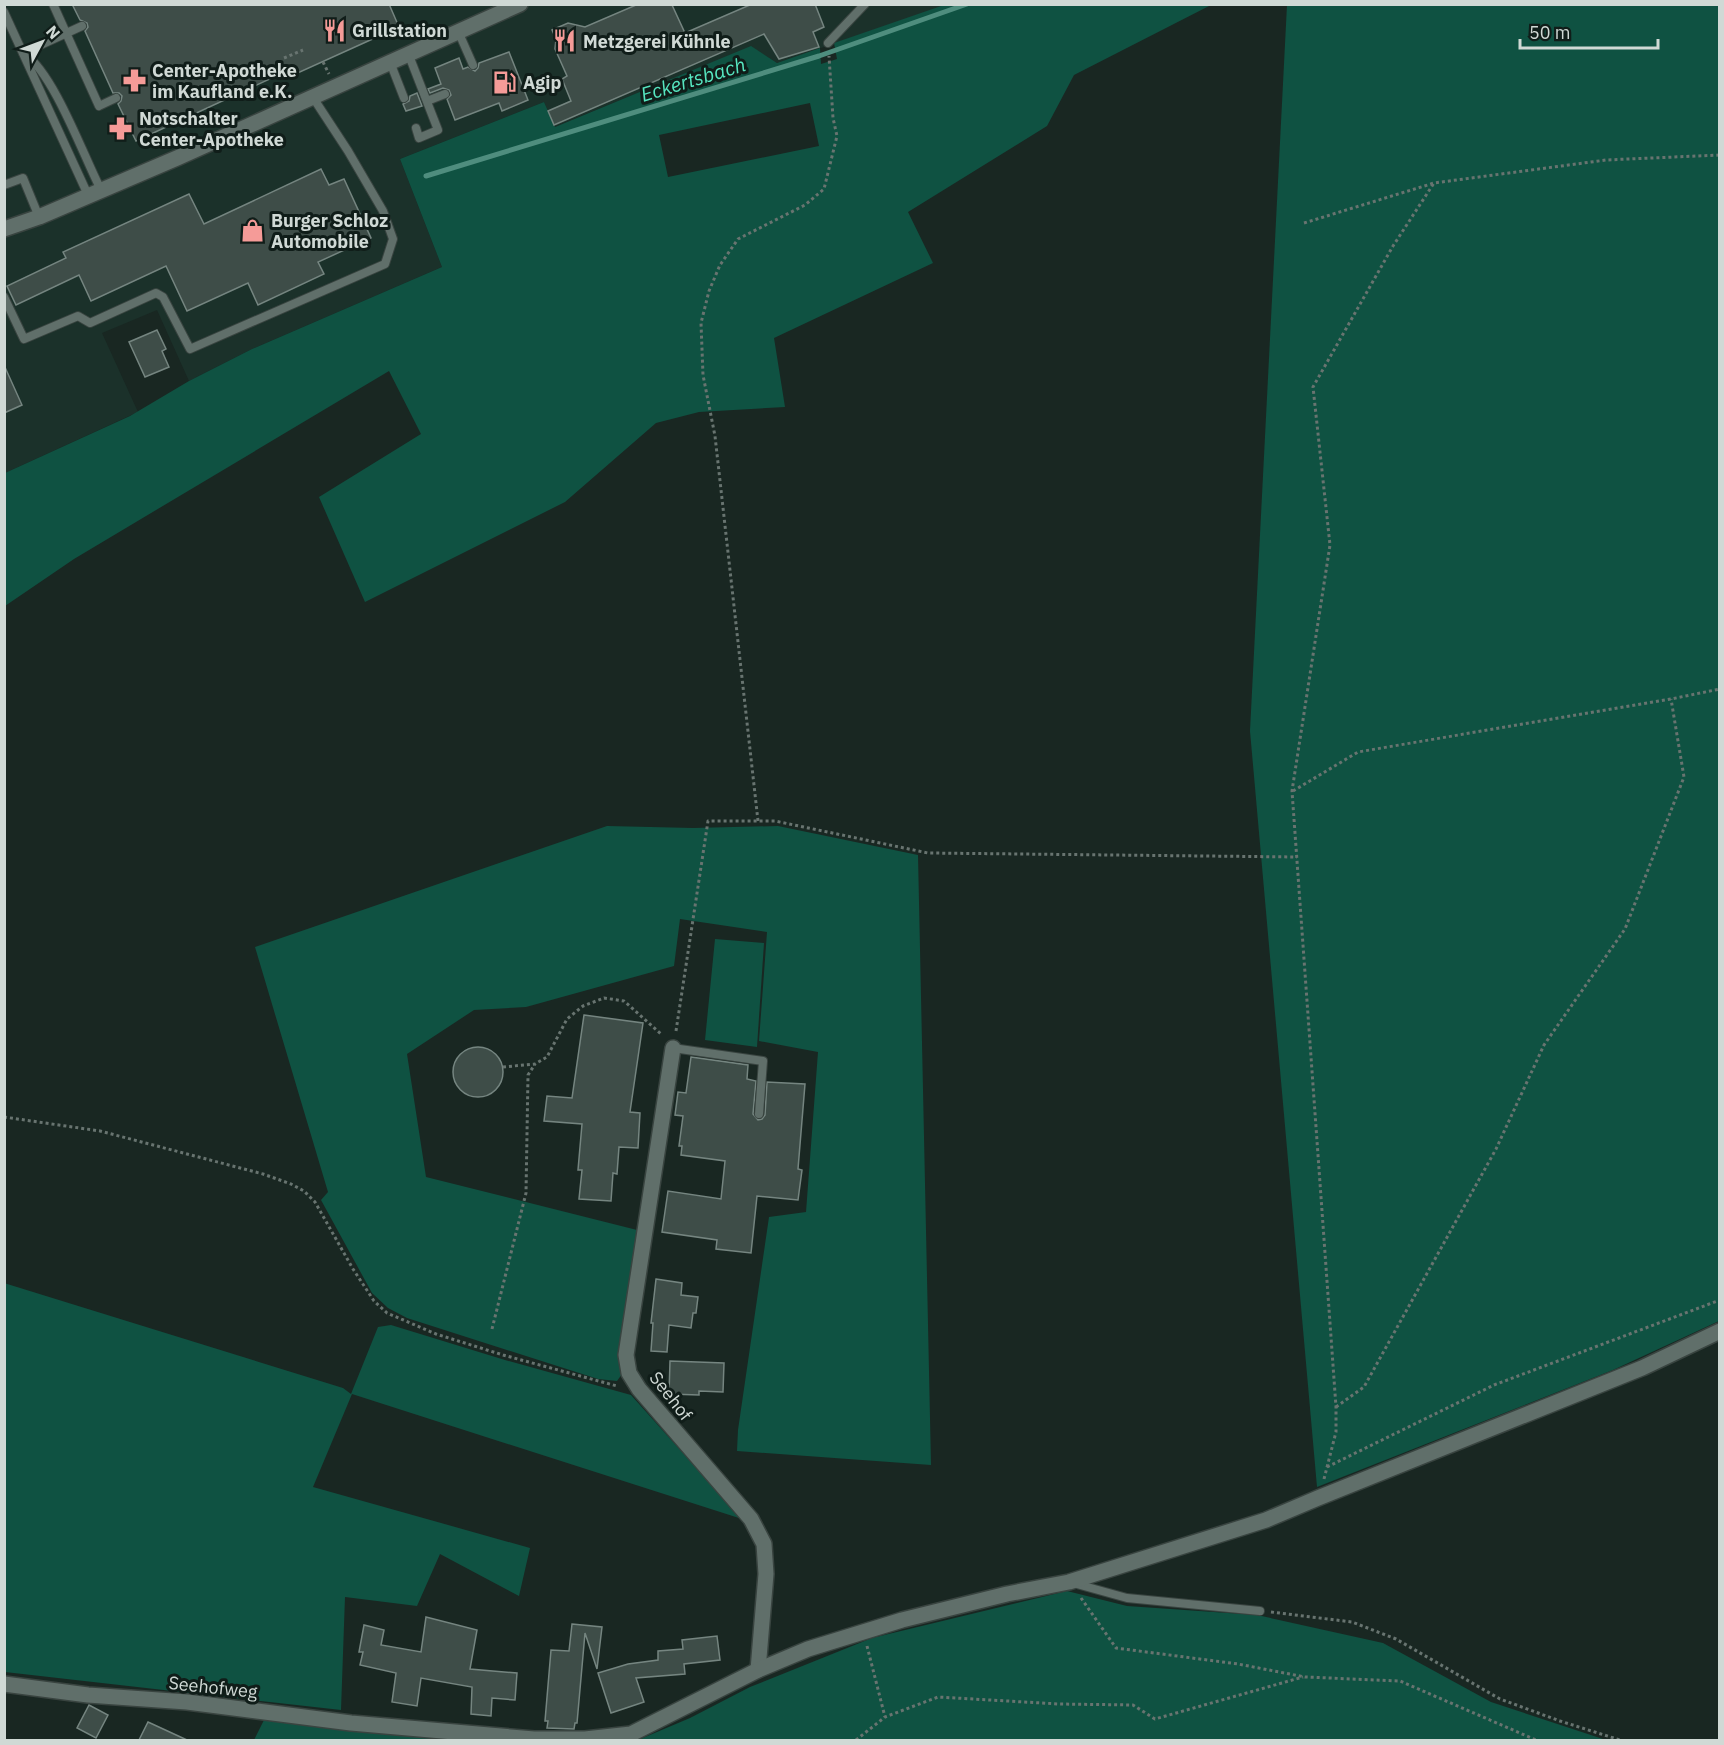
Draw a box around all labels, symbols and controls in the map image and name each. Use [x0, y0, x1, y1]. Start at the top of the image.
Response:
north arrow [12, 12, 72, 72]
scale bar [1520, 12, 1658, 50]
restaurant icon: Grillstation [321, 17, 347, 43]
place label: Grillstation [352, 19, 447, 42]
text: N [42, 21, 65, 43]
text: 50 m [1529, 21, 1571, 44]
restaurant icon: Metzgerei Kühnle [552, 28, 578, 54]
place label: Metzgerei Kühnle [583, 30, 731, 53]
water label: Eckertsbach [637, 50, 749, 108]
place label: Center-Apotheke im Kaufland e.K. [152, 59, 297, 103]
pharmacy icon: Center-Apotheke im Kaufland e.K. [121, 67, 147, 93]
fuel station icon: Agip [492, 69, 518, 95]
place label: Agip [523, 71, 561, 94]
place label: Notschalter Center-Apotheke [139, 107, 284, 151]
pharmacy icon: Notschalter Center-Apotheke [108, 115, 134, 141]
place label: Burger Schloz Automobile [271, 209, 388, 253]
shop icon: Burger Schloz Automobile [240, 217, 266, 243]
street label: Seehof [645, 1367, 697, 1425]
street label: Seehofweg [167, 1671, 259, 1703]

